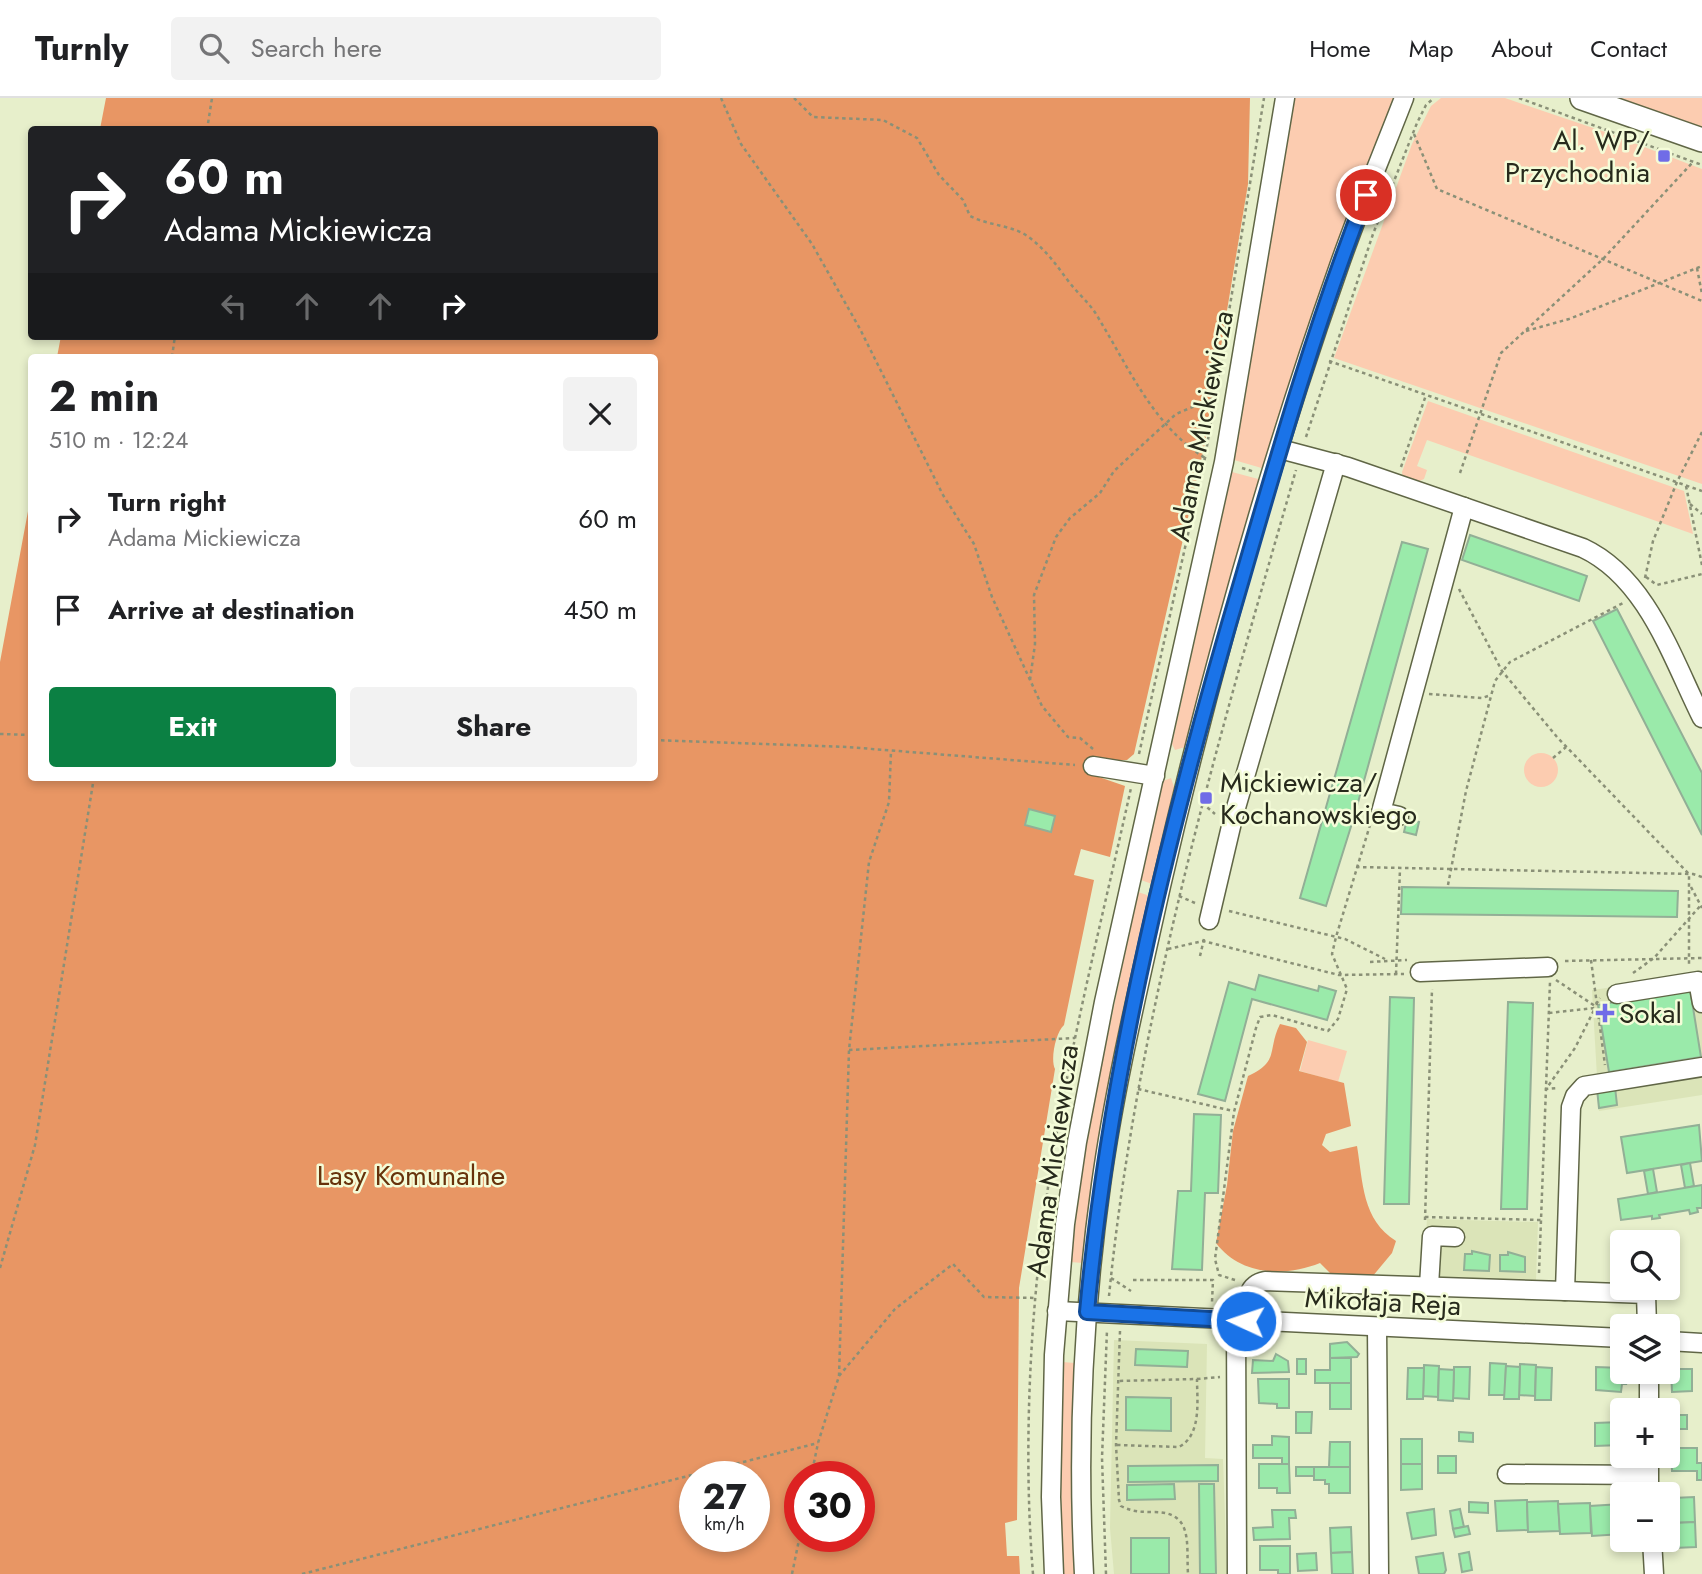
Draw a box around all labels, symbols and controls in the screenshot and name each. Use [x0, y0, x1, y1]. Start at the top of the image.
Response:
search box [171, 17, 661, 80]
text: Turnly [35, 25, 129, 72]
icon: search [195, 29, 233, 67]
text: Search here [251, 29, 382, 67]
text: Home [1309, 31, 1371, 66]
text: Map [1409, 31, 1453, 66]
text: About [1491, 31, 1552, 66]
text: Contact [1590, 31, 1667, 66]
place label: Al. WP/ Przychodnia [1505, 120, 1650, 193]
text: 60 m [164, 142, 284, 212]
marker: Al. WP/ Przychodnia [1656, 148, 1672, 164]
icon: right [49, 154, 140, 245]
pin [1336, 165, 1396, 225]
icon: arrive [1347, 176, 1385, 214]
text: Adama Mickiewicza [164, 207, 432, 253]
icon: left [215, 287, 253, 325]
icon: ahead [288, 287, 326, 325]
icon: ahead [361, 287, 399, 325]
icon: right [434, 287, 472, 325]
street label: Adama Mickiewicza [1159, 307, 1244, 545]
text: 2 min [49, 366, 159, 427]
button: close [563, 377, 637, 451]
text: 510 m · 12:24 [49, 423, 189, 457]
text: Turn right [108, 483, 226, 521]
icon: right [49, 500, 87, 538]
text: 60 m [578, 500, 637, 538]
text: Adama Mickiewicza [108, 521, 301, 555]
icon: arrive [49, 591, 87, 629]
text: Arrive at destination [108, 591, 355, 629]
text: 450 m [563, 591, 637, 629]
button: Exit [49, 687, 336, 767]
button: Share [350, 687, 637, 767]
place label: Mickiewicza/ Kochanowskiego [1220, 762, 1417, 835]
marker: Mickiewicza/ Kochanowskiego [1198, 790, 1214, 806]
place label: Sokal [1619, 993, 1682, 1034]
marker: Sokal [1597, 1005, 1613, 1021]
street label: Adama Mickiewicza [1016, 1042, 1089, 1280]
park label: Lasy Komunalne [317, 1155, 505, 1196]
map controls [1610, 1230, 1680, 1552]
button: search [1610, 1230, 1680, 1300]
street label: Mikołaja Reja [1304, 1277, 1462, 1326]
position arrow [1209, 1284, 1283, 1358]
button: layers [1610, 1314, 1680, 1384]
button: + [1610, 1398, 1680, 1468]
speed limit sign: 30 [784, 1461, 875, 1552]
text: 27 [702, 1472, 747, 1522]
button: − [1610, 1482, 1680, 1552]
text: km/h [704, 1511, 745, 1537]

